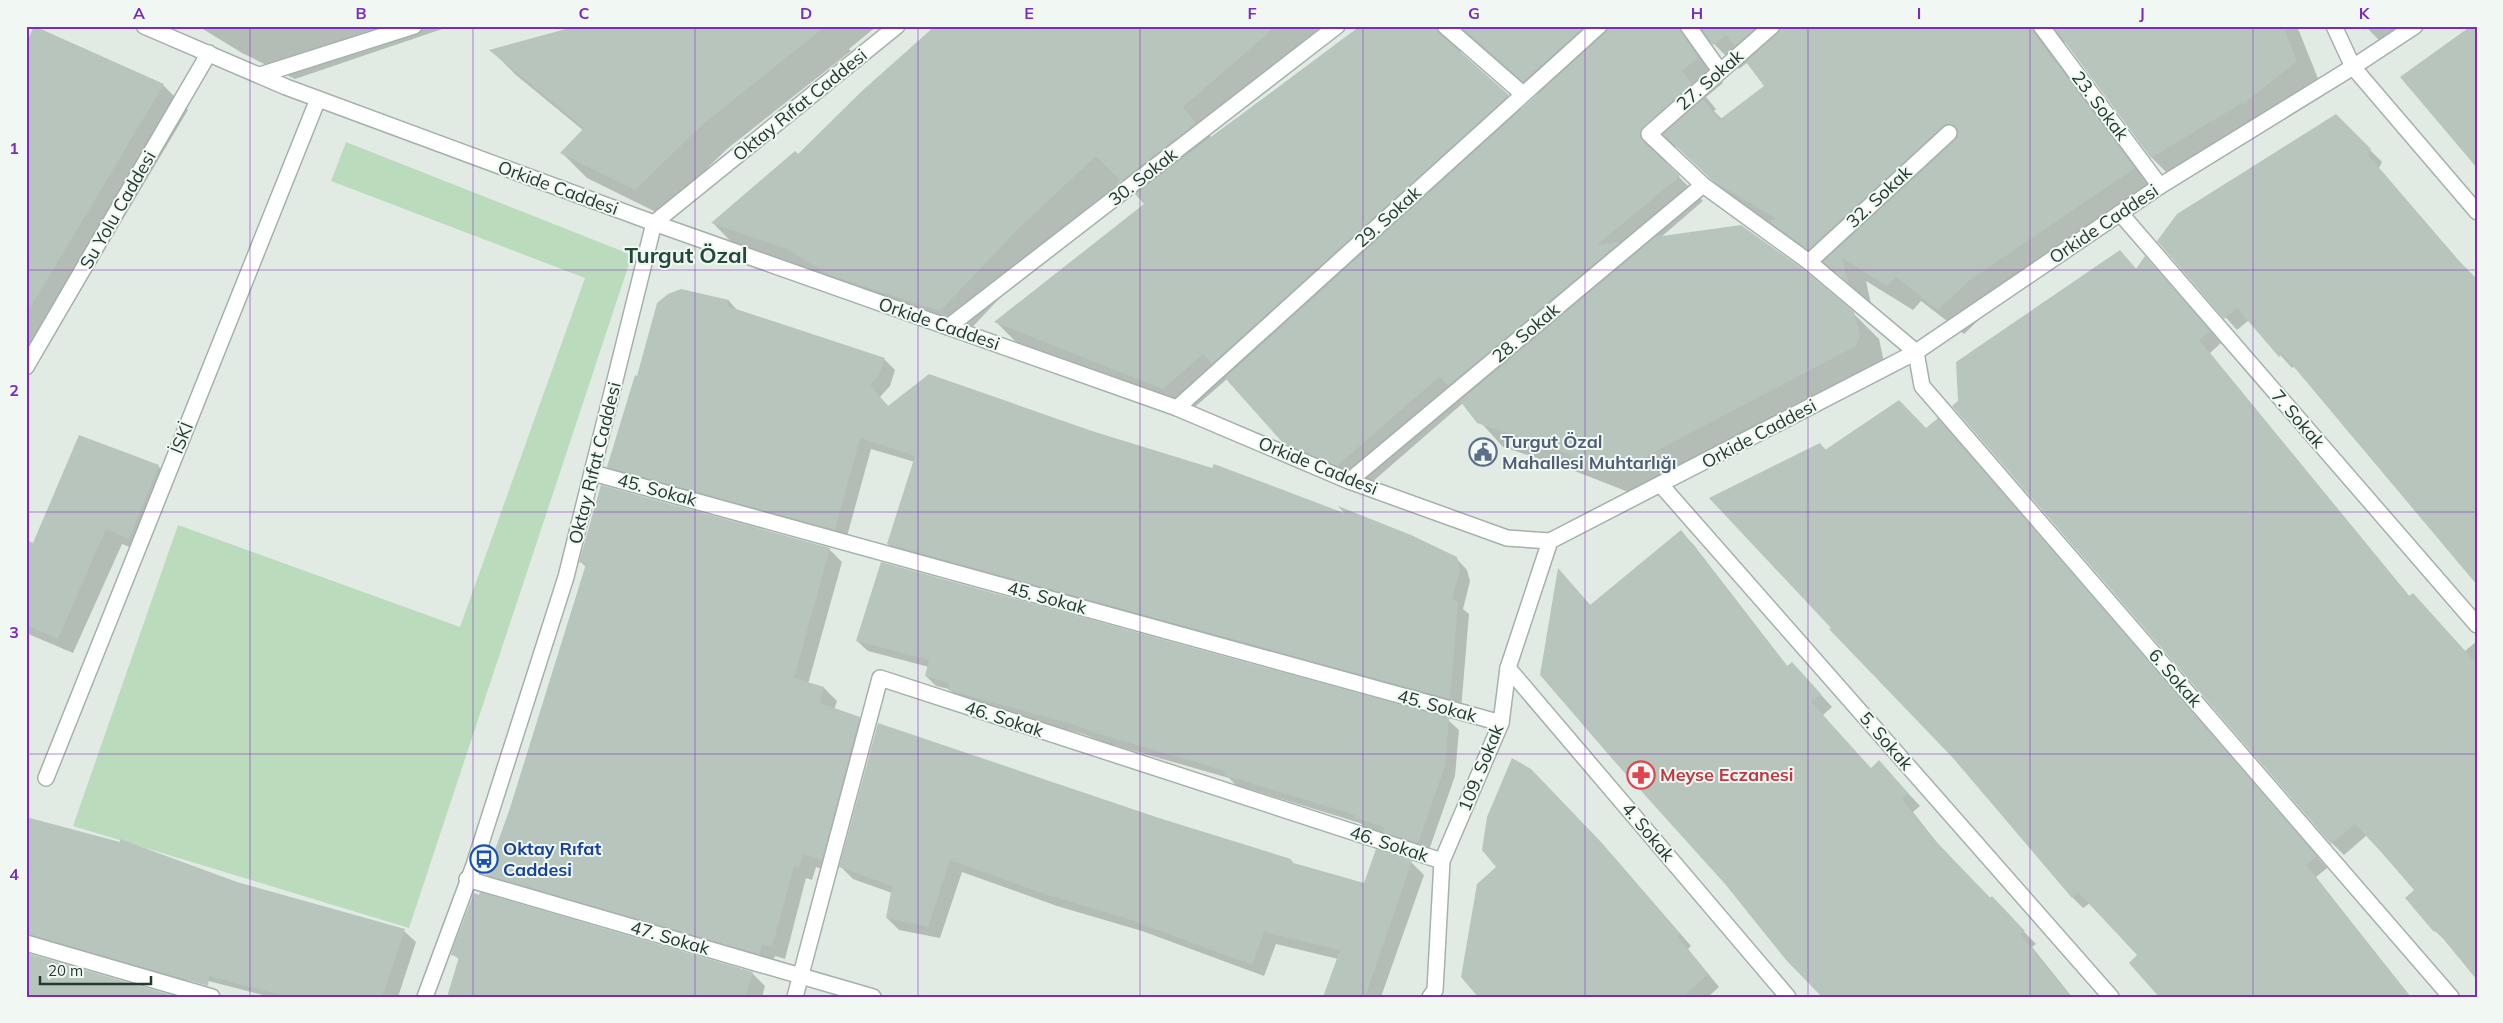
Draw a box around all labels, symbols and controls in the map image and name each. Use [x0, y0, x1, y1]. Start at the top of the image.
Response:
text: A [133, 3, 145, 23]
text: B [355, 3, 367, 23]
text: C [579, 3, 590, 23]
text: D [800, 3, 812, 23]
text: E [1024, 3, 1034, 23]
text: F [1247, 3, 1257, 23]
text: G [1468, 3, 1480, 23]
text: H [1691, 3, 1703, 23]
text: I [1917, 3, 1921, 23]
text: J [2139, 3, 2145, 23]
text: K [2359, 3, 2371, 23]
street label: Oktay Rıfat Caddesi [728, 43, 871, 166]
street label: 27. Sokak [1672, 44, 1748, 115]
street label: 23. Sokak [2067, 66, 2134, 146]
text: 1 [9, 138, 19, 158]
street label: 30. Sokak [1104, 142, 1182, 211]
street label: Su Yolu Caddesi [74, 146, 161, 273]
street label: Orkide Caddesi [495, 155, 622, 220]
street label: 32. Sokak [1841, 160, 1917, 233]
street label: Orkide Caddesi [2045, 179, 2163, 269]
street label: 29. Sokak [1350, 180, 1426, 252]
district label: Turgut Özal [625, 241, 747, 269]
street label: Orkide Caddesi [876, 292, 1003, 355]
street label: 28. Sokak [1487, 297, 1565, 368]
street label: Oktay Rıfat Caddesi [563, 379, 626, 546]
text: 2 [9, 380, 19, 400]
street label: 7. Sokak [2267, 385, 2331, 453]
street label: Orkide Caddesi [1697, 394, 1820, 473]
street label: İSKİ [165, 419, 198, 457]
place label: Turgut Özal Mahallesi Muhtarlığı [1502, 430, 1676, 474]
street label: Orkide Caddesi [1255, 431, 1381, 500]
public building icon: Turgut Özal Mahallesi Muhtarlığı [1468, 437, 1498, 467]
street label: 45. Sokak [615, 468, 700, 511]
street label: 45. Sokak [1005, 576, 1090, 619]
text: 3 [9, 622, 19, 642]
street label: 6. Sokak [2144, 644, 2208, 712]
street label: 45. Sokak [1395, 684, 1480, 727]
street label: 46. Sokak [962, 695, 1047, 742]
street label: 5. Sokak [1855, 707, 1919, 775]
street label: 109. Sokak [1453, 720, 1509, 815]
pharmacy icon: Meyse Eczanesi [1626, 760, 1656, 790]
place label: Meyse Eczanesi [1660, 763, 1794, 786]
street label: 4. Sokak [1617, 797, 1680, 867]
street label: 46. Sokak [1347, 820, 1432, 867]
place label: Oktay Rıfat Caddesi [503, 837, 601, 881]
bus stop icon: Oktay Rıfat Caddesi [469, 844, 499, 874]
text: 4 [9, 864, 19, 884]
street label: 47. Sokak [628, 915, 713, 960]
scale bar [40, 953, 151, 985]
text: 20 m [48, 961, 83, 980]

